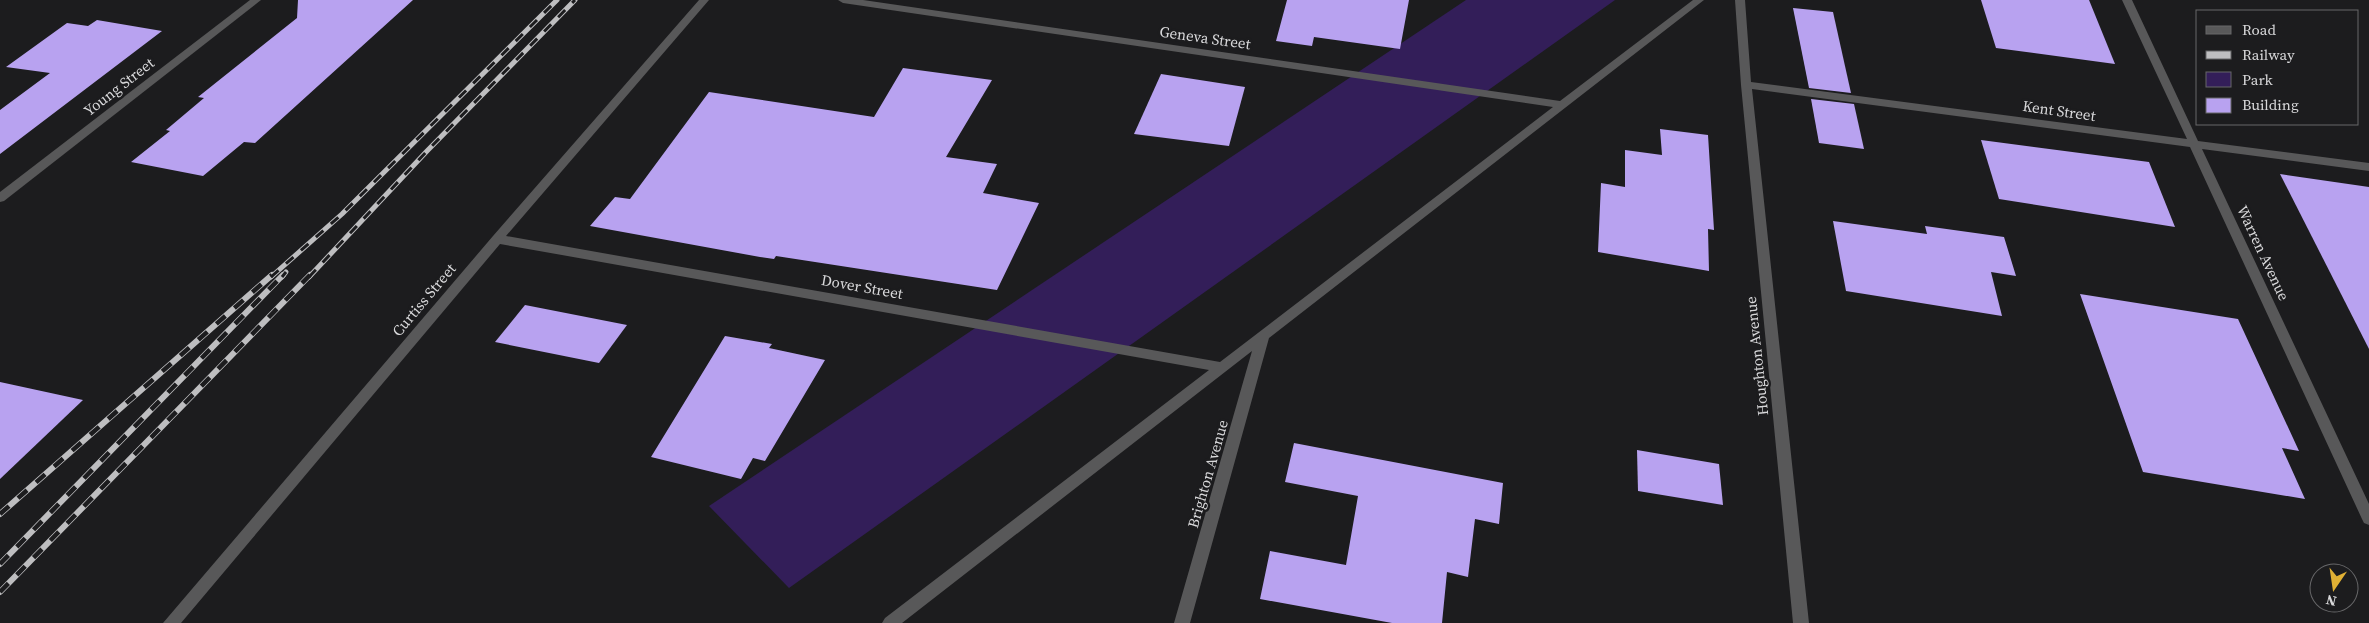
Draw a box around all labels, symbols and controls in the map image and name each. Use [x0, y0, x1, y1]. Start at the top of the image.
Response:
legend [2196, 10, 2359, 125]
text: Road [2242, 19, 2276, 40]
street label: Geneva Street [1158, 21, 1252, 54]
text: Railway [2242, 44, 2295, 65]
street label: Young Street [79, 52, 158, 121]
text: Park [2242, 69, 2274, 90]
text: Building [2242, 94, 2299, 115]
street label: Kent Street [2021, 95, 2097, 126]
street label: Warren Avenue [2232, 202, 2295, 304]
street label: Curtiss Street [387, 259, 460, 341]
street label: Dover Street [820, 269, 905, 304]
street label: Houghton Avenue [1740, 295, 1773, 417]
street label: Brighton Avenue [1182, 417, 1233, 530]
north arrow [2309, 563, 2359, 613]
text: N [2324, 590, 2338, 612]

